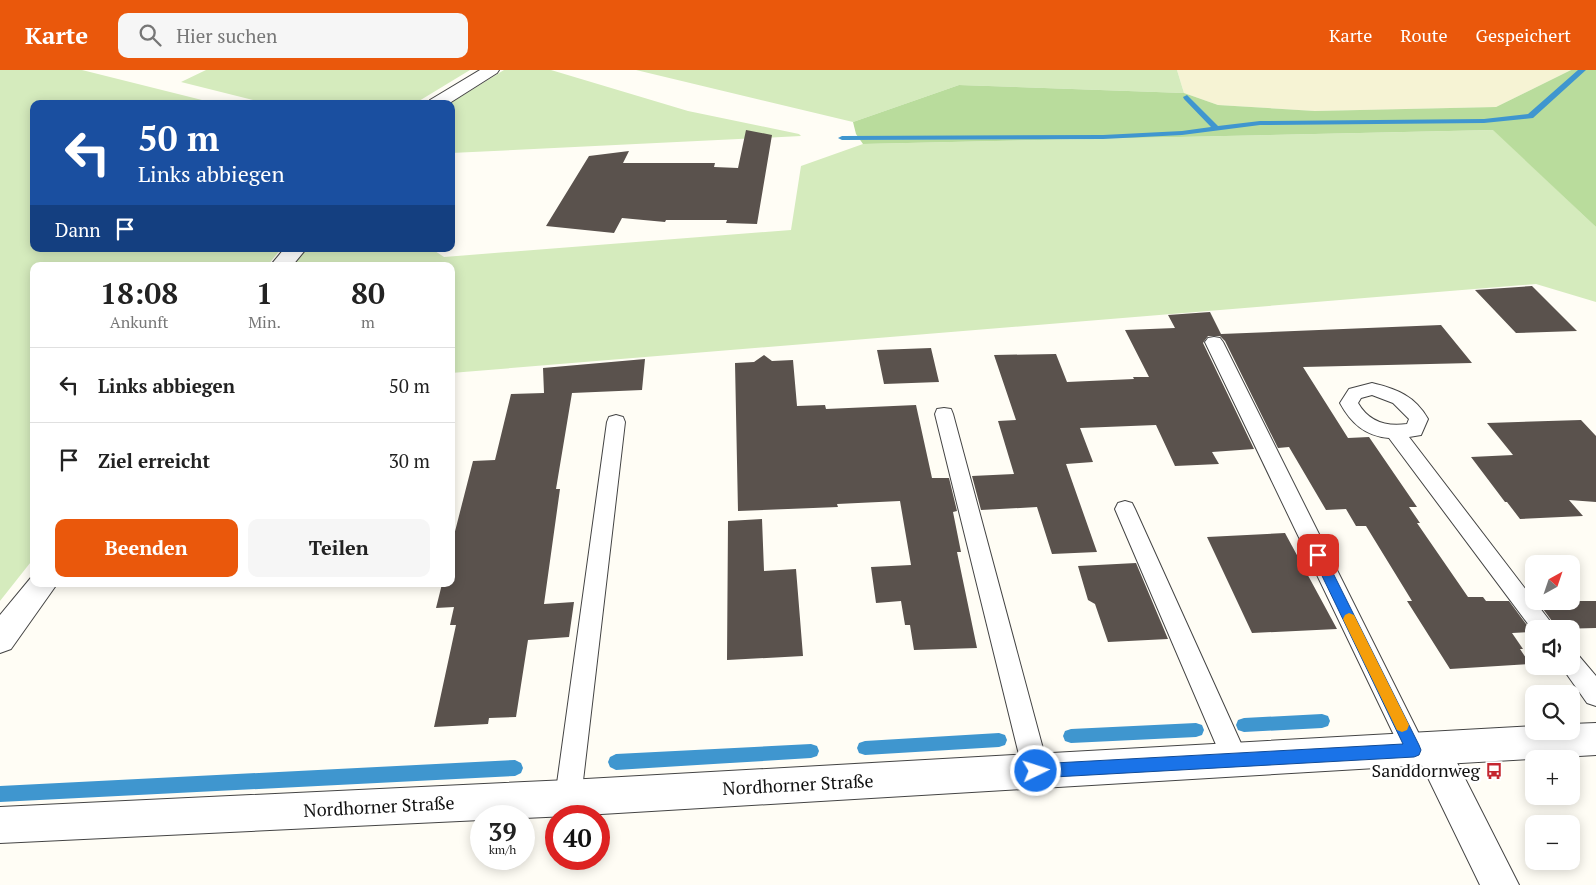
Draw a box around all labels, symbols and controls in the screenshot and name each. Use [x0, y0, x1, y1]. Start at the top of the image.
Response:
search box [118, 13, 468, 58]
text: Karte [25, 19, 88, 51]
icon: search [136, 21, 164, 49]
text: Hier suchen [176, 23, 277, 48]
text: Karte [1329, 23, 1372, 47]
text: Route [1400, 23, 1448, 47]
text: Gespeichert [1476, 23, 1571, 47]
text: 50 m [138, 115, 219, 161]
icon: left [55, 120, 120, 185]
text: Links abbiegen [138, 159, 284, 188]
icon: arrive [111, 215, 139, 243]
text: Dann [55, 217, 101, 242]
text: 18:08 [100, 273, 178, 313]
text: 1 [256, 273, 273, 313]
text: 80 [351, 273, 385, 313]
text: Ankunft [110, 311, 168, 333]
text: Min. [248, 311, 281, 333]
text: m [361, 311, 375, 333]
icon: left [55, 371, 83, 399]
text: Links abbiegen [98, 373, 235, 398]
text: 50 m [389, 373, 430, 398]
icon: arrive [55, 446, 83, 474]
text: Ziel erreicht [98, 448, 210, 473]
text: 30 m [389, 448, 430, 473]
button: Beenden [55, 519, 238, 577]
button: Teilen [248, 519, 430, 577]
pin [1297, 534, 1339, 576]
icon: arrive [1304, 541, 1332, 569]
north arrow [1525, 555, 1580, 610]
map controls [1525, 555, 1580, 870]
button: sound [1525, 620, 1580, 675]
button: search [1525, 685, 1580, 740]
position arrow [1009, 744, 1061, 796]
button: + [1525, 750, 1580, 805]
place label: Sanddornweg [1372, 758, 1481, 782]
bus stop icon: Sanddornweg [1484, 761, 1504, 781]
street label: Nordhorner Straße [722, 768, 874, 800]
street label: Nordhorner Straße [303, 790, 455, 822]
speed limit sign: 40 [545, 805, 610, 870]
text: 39 [488, 815, 517, 848]
button: − [1525, 815, 1580, 870]
text: km/h [489, 842, 516, 857]

